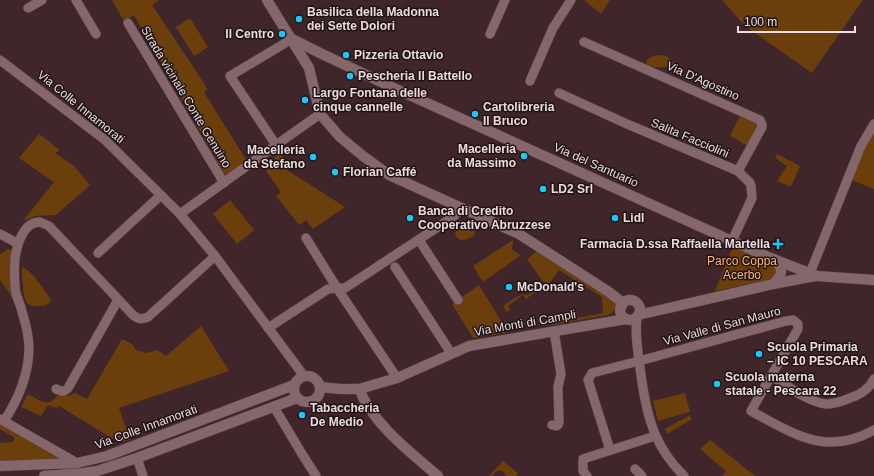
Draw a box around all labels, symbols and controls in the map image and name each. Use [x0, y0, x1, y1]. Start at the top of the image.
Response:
place label: Basilica della Madonna dei Sette Dolori [307, 5, 439, 33]
scale bar [738, 8, 855, 34]
marker: Basilica della Madonna dei Sette Dolori [294, 14, 304, 24]
text: 100 m [744, 15, 777, 29]
street label: Strada vicinale Conte Genuino [138, 24, 234, 171]
place label: Il Centro [225, 27, 274, 41]
marker: Il Centro [277, 29, 287, 39]
place label: Pizzeria Ottavio [354, 48, 443, 62]
marker: Pizzeria Ottavio [341, 50, 351, 60]
street label: Via D'Agostino [664, 59, 742, 103]
street label: Via Colle Innamorati [35, 68, 127, 146]
place label: Pescheria Il Battello [358, 69, 472, 83]
marker: Pescheria Il Battello [345, 71, 355, 81]
place label: Largo Fontana delle cinque cannelle [313, 86, 427, 114]
marker: Largo Fontana delle cinque cannelle [300, 95, 310, 105]
place label: Cartolibreria Il Bruco [483, 100, 555, 128]
marker: Cartolibreria Il Bruco [470, 109, 480, 119]
street label: Salita Facciolini [649, 115, 731, 161]
street label: Via del Santuario [552, 140, 641, 190]
place label: Macelleria da Massimo [447, 142, 516, 170]
place label: Macelleria da Stefano [244, 143, 305, 171]
marker: Macelleria da Massimo [519, 151, 529, 161]
marker: Macelleria da Stefano [308, 152, 318, 162]
place label: Florian Caffé [343, 165, 417, 179]
marker: Florian Caffé [330, 167, 340, 177]
place label: LD2 Srl [551, 182, 593, 196]
marker: LD2 Srl [538, 184, 548, 194]
place label: Banca di Credito Cooperativo Abruzzese [418, 204, 551, 232]
place label: Lidl [623, 211, 644, 225]
marker: Banca di Credito Cooperativo Abruzzese [405, 213, 415, 223]
marker: Lidl [610, 213, 620, 223]
place label: Farmacia D.ssa Raffaella Martella [580, 237, 770, 251]
marker: Farmacia D.ssa Raffaella Martella [773, 239, 783, 249]
park label: Parco Coppa Acerbo [707, 254, 777, 282]
place label: McDonald's [517, 280, 584, 294]
marker: McDonald's [504, 282, 514, 292]
street label: Via Valle di San Mauro [662, 304, 783, 348]
street label: Via Monti di Campli [473, 307, 577, 339]
place label: Scuola Primaria – IC 10 PESCARA [767, 340, 868, 368]
marker: Scuola Primaria – IC 10 PESCARA [754, 349, 764, 359]
place label: Scuola materna statale - Pescara 22 [725, 370, 837, 398]
marker: Scuola materna statale - Pescara 22 [712, 379, 722, 389]
place label: Tabaccheria De Medio [310, 401, 379, 429]
street label: Via Colle Innamorati [93, 402, 199, 452]
marker: Tabaccheria De Medio [297, 410, 307, 420]

